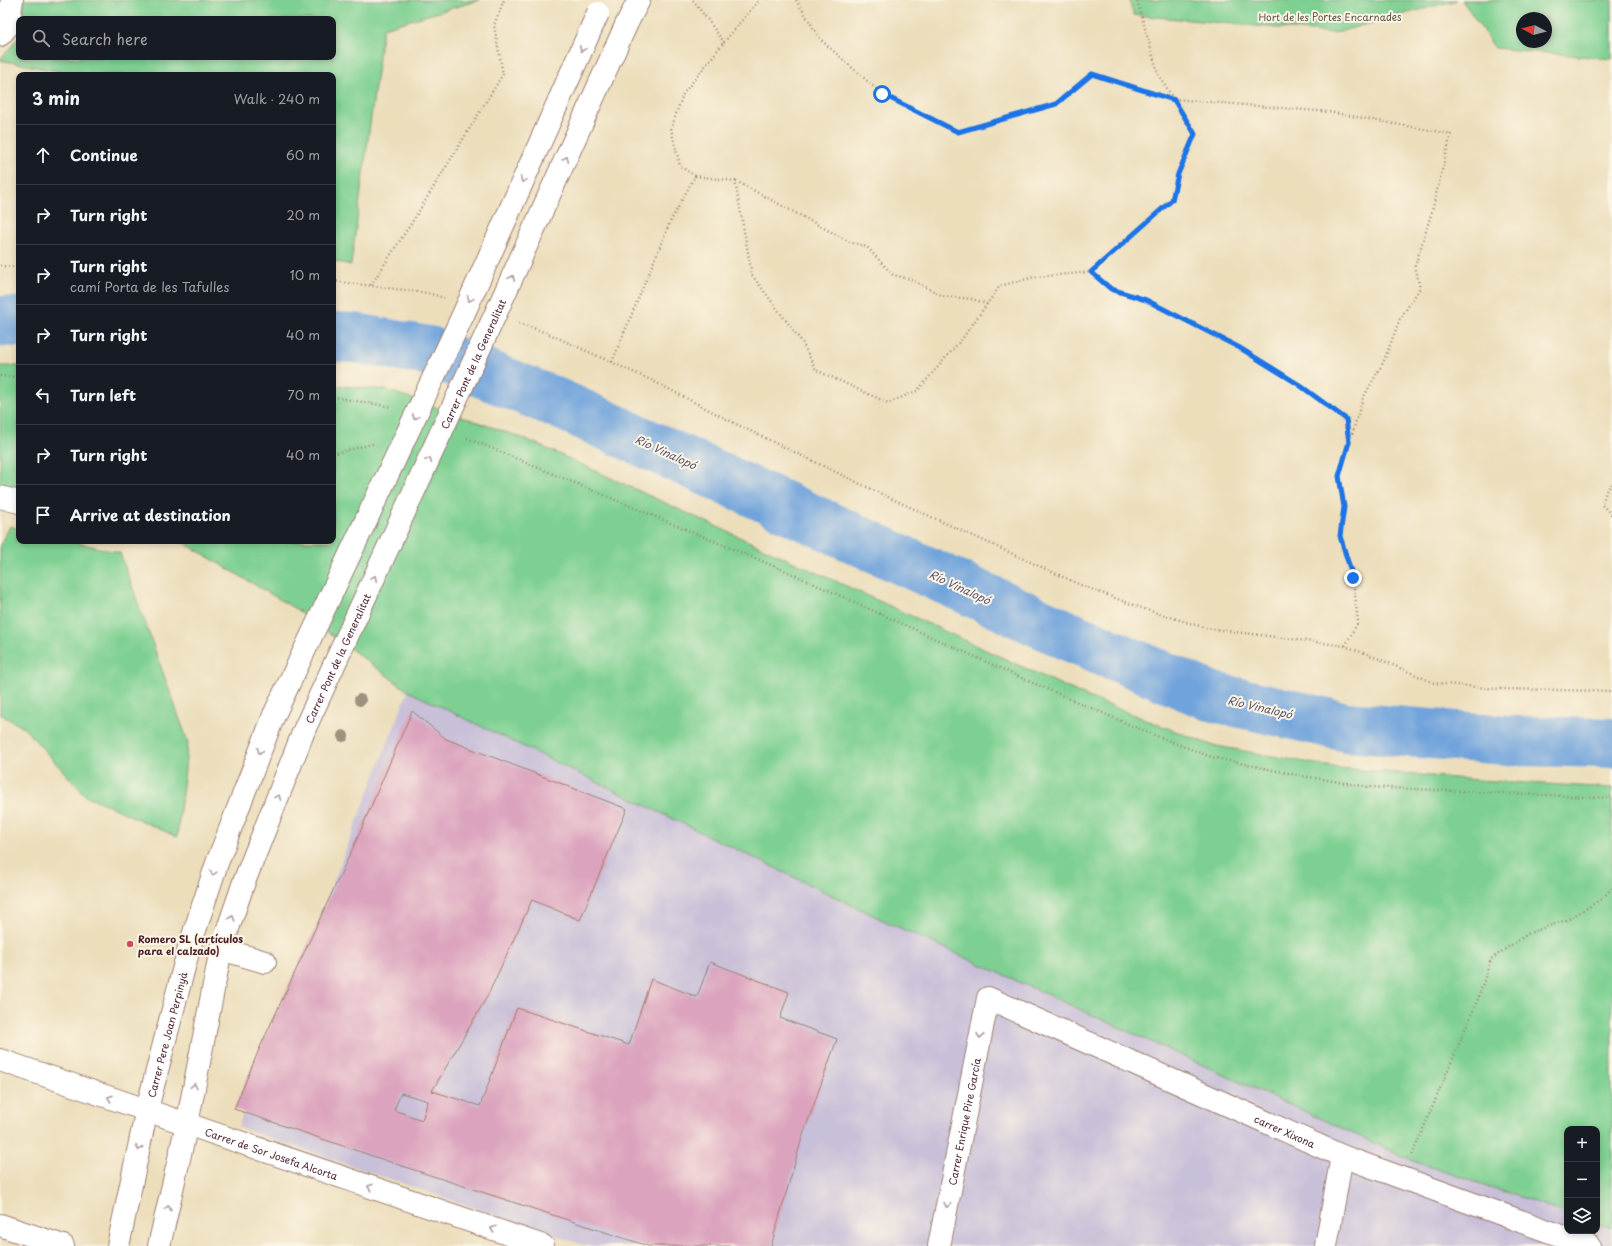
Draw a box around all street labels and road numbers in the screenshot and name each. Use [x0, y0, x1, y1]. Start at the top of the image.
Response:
street label: Carrer Pont de la Generalitat [436, 296, 509, 431]
street label: Carrer Pont de la Generalitat [301, 591, 374, 725]
street label: Carrer Pere Joan Perpinyà [143, 969, 190, 1099]
street label: Carrer Enrique Pire García [944, 1056, 984, 1186]
street label: carrer Xixona [1252, 1110, 1318, 1151]
street label: Carrer de Sor Josefa Alcorta [203, 1123, 341, 1183]

